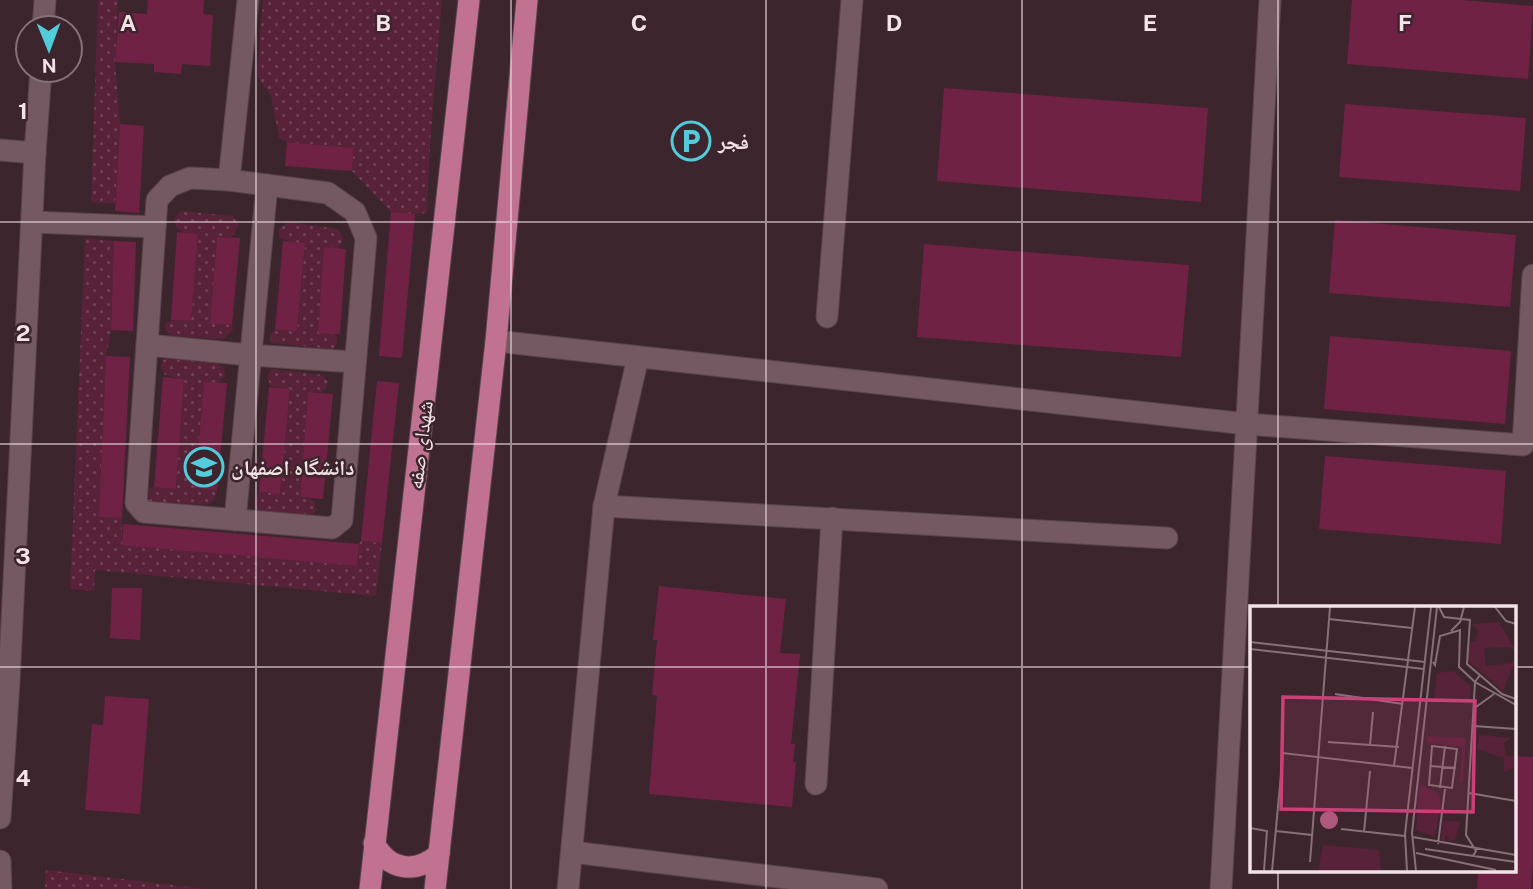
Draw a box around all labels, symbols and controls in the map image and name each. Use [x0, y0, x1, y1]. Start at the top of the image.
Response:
text: A [120, 9, 137, 36]
text: B [375, 9, 391, 36]
text: C [631, 9, 647, 36]
text: D [886, 9, 902, 36]
text: E [1143, 9, 1157, 36]
text: F [1398, 9, 1412, 36]
north arrow [14, 14, 84, 84]
text: N [42, 55, 57, 77]
text: 1 [18, 97, 28, 124]
parking icon: فجر [670, 120, 712, 162]
place label: فجر [717, 129, 749, 154]
text: 2 [16, 319, 30, 346]
street label: شهدای صفه [402, 399, 438, 491]
school or university icon: دانشگاه اصفهان [183, 446, 225, 488]
place label: دانشگاه اصفهان [231, 455, 354, 480]
text: 3 [15, 542, 31, 569]
inset map [1250, 606, 1516, 872]
text: 4 [15, 764, 31, 791]

